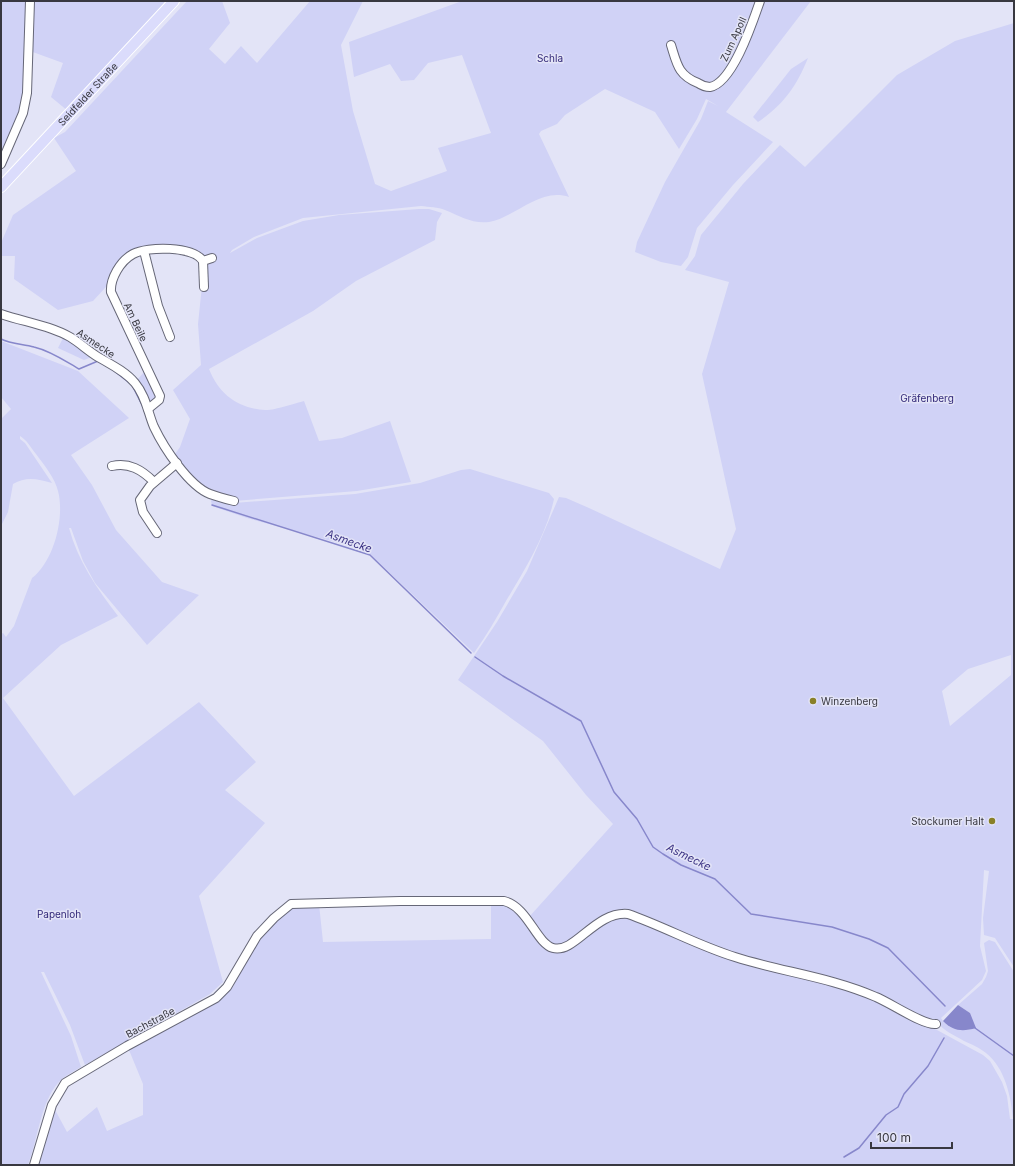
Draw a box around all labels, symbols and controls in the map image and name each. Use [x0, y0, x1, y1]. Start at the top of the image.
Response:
street label: Zum Apoll [717, 15, 749, 63]
park label: Schla [537, 52, 563, 64]
street label: Seidfelder Straße [55, 60, 120, 128]
street label: Am Beile [122, 301, 150, 343]
street label: Asmecke [75, 326, 118, 360]
park label: Gräfenberg [900, 392, 954, 404]
water label: Asmecke [323, 526, 374, 556]
place label: Winzenberg [821, 695, 878, 707]
marker: Winzenberg [808, 696, 818, 706]
place label: Stockumer Halt [911, 815, 985, 827]
marker: Stockumer Halt [987, 816, 997, 826]
water label: Asmecke [664, 840, 714, 874]
park label: Papenloh [37, 908, 81, 920]
street label: Bachstraße [123, 1004, 177, 1040]
scale bar [871, 1124, 952, 1150]
text: 100 m [877, 1130, 911, 1145]

